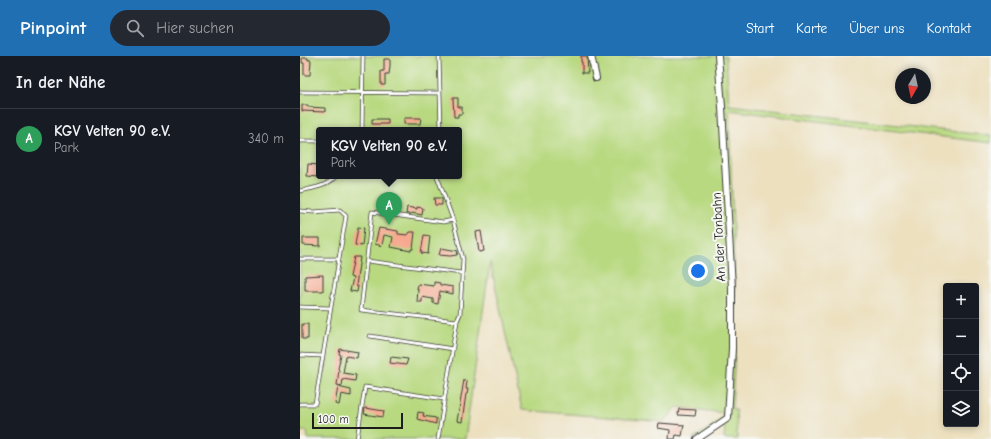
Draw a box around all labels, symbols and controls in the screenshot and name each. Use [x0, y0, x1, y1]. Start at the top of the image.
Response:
search box [110, 10, 390, 46]
text: Pinpoint [20, 17, 86, 39]
icon: search [124, 17, 146, 39]
text: Hier suchen [156, 19, 234, 37]
text: Start [746, 20, 774, 37]
text: Karte [796, 20, 827, 37]
text: Über uns [849, 20, 904, 37]
text: Kontakt [926, 20, 971, 37]
north arrow [895, 68, 931, 104]
text: In der Nähe [16, 73, 105, 92]
text: KGV Velten 90 e.V. [54, 122, 170, 140]
popup [316, 127, 462, 179]
text: A [25, 131, 33, 146]
text: 340 m [248, 131, 284, 146]
text: KGV Velten 90 e.V. [331, 137, 447, 155]
text: Park [54, 140, 79, 155]
text: Park [331, 155, 356, 170]
pin: A [376, 192, 402, 225]
street label: An der Tonbahn [709, 192, 728, 282]
your location [688, 261, 708, 281]
map controls [943, 283, 979, 427]
button: + [943, 283, 979, 319]
button: − [943, 319, 979, 355]
button: locate [943, 355, 979, 391]
button: layers [943, 391, 979, 427]
scale bar [312, 411, 403, 430]
text: 100 m [318, 413, 349, 426]

